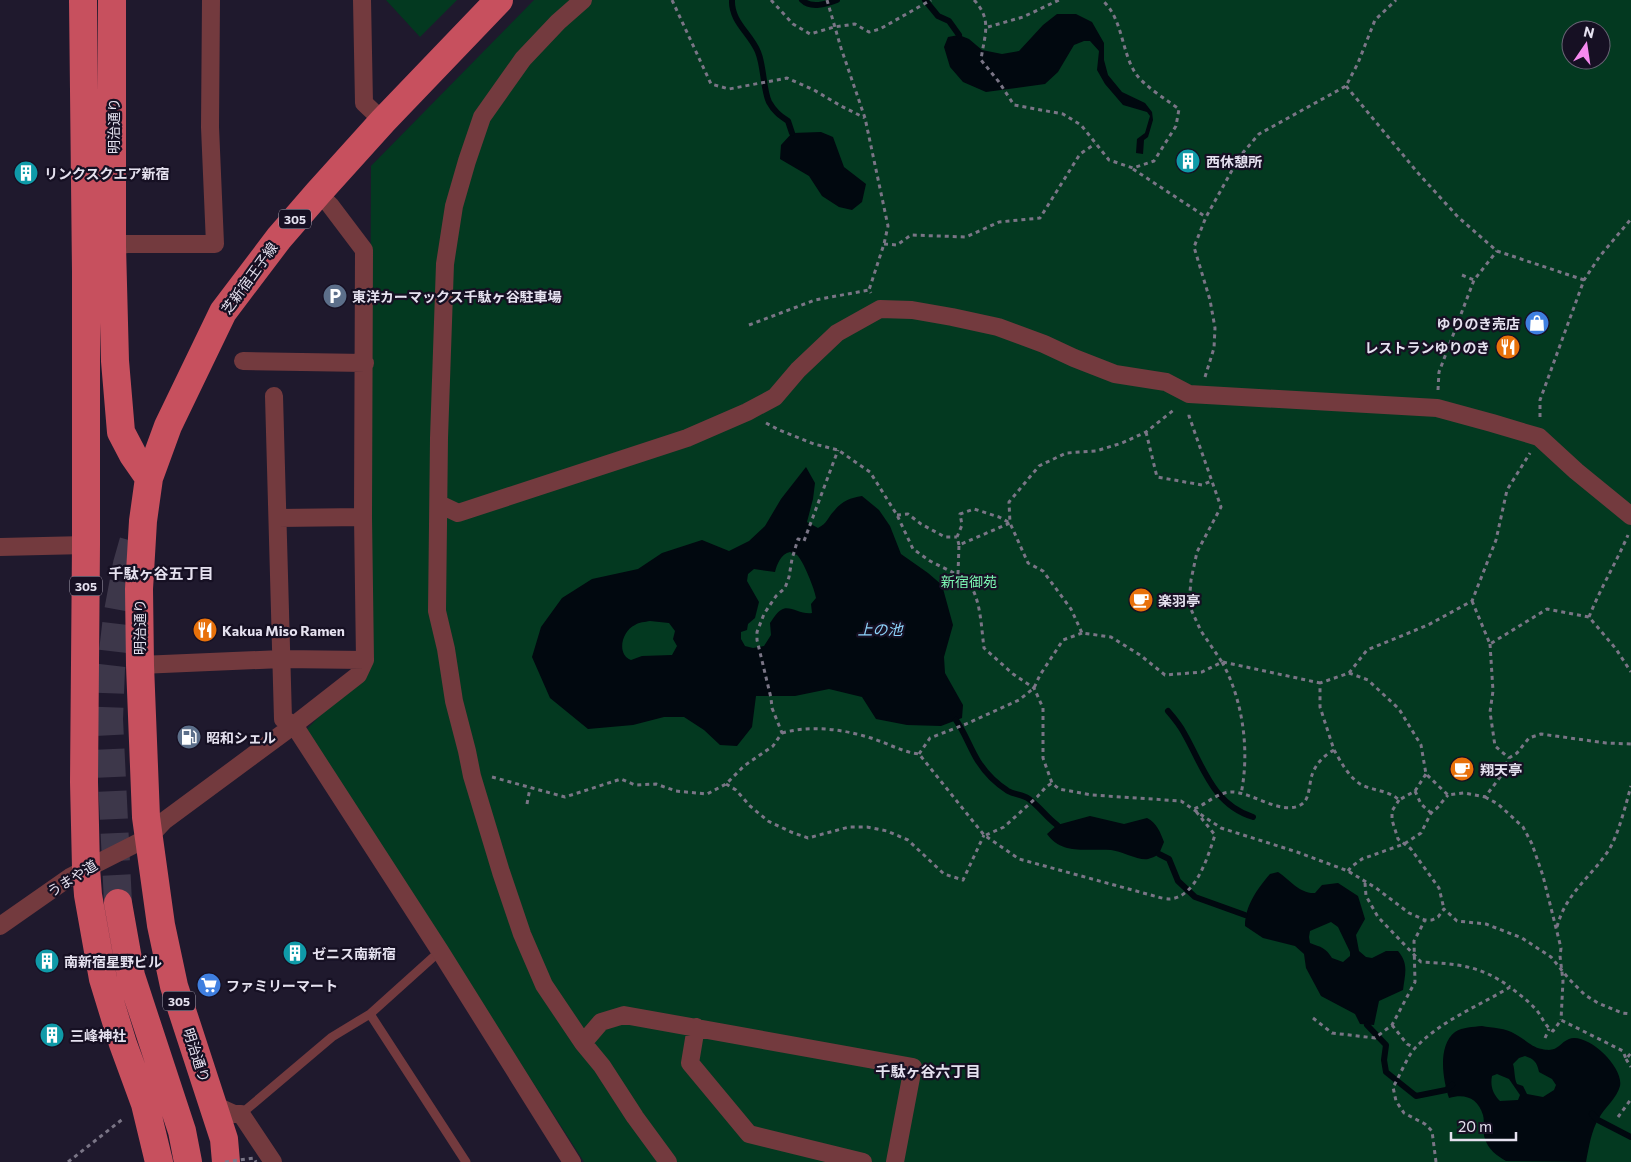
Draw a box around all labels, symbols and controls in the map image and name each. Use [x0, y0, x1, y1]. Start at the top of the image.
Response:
north arrow [1561, 20, 1611, 70]
text: N [1582, 22, 1596, 41]
street label: 明治通り [105, 98, 122, 154]
building icon: 西休憩所 [1175, 148, 1201, 174]
place label: 西休憩所 [1206, 153, 1262, 170]
building icon: リンクスクエア新宿 [13, 160, 39, 186]
place label: リンクスクエア新宿 [44, 165, 170, 182]
road number: 305 [279, 210, 311, 228]
street label: 芝新宿王子線 [217, 239, 281, 317]
parking icon: 東洋カーマックス千駄ヶ谷駐車場 [322, 283, 348, 309]
place label: 東洋カーマックス千駄ヶ谷駐車場 [352, 288, 562, 305]
shop icon: ゆりのき売店 [1524, 310, 1550, 336]
place label: ゆりのき売店 [1436, 315, 1520, 332]
restaurant icon: レストランゆりのき [1495, 334, 1521, 360]
place label: レストランゆりのき [1364, 339, 1490, 356]
district label: 千駄ヶ谷五丁目 [108, 564, 214, 582]
park label: 新宿御苑 [941, 573, 997, 590]
road number: 305 [70, 576, 102, 596]
cafe icon: 楽羽亭 [1128, 587, 1154, 613]
place label: 楽羽亭 [1158, 592, 1200, 609]
street label: 明治通り [131, 599, 148, 655]
restaurant icon: Kakua Miso Ramen [192, 617, 218, 643]
water label: 上の池 [857, 620, 904, 638]
place label: Kakua Miso Ramen [222, 622, 345, 639]
fuel station icon: 昭和シェル [176, 724, 202, 750]
place label: 昭和シェル [206, 729, 276, 746]
cafe icon: 翔天亭 [1449, 756, 1475, 782]
place label: 翔天亭 [1480, 761, 1522, 778]
street label: うまや道 [44, 856, 100, 900]
building icon: ゼニス南新宿 [282, 940, 308, 966]
place label: ゼニス南新宿 [312, 945, 396, 962]
building icon: 南新宿星野ビル [34, 948, 60, 974]
place label: 南新宿星野ビル [64, 953, 162, 970]
supermarket icon: ファミリーマート [196, 972, 222, 998]
place label: ファミリーマート [226, 977, 338, 994]
road number: 305 [163, 991, 195, 1010]
building icon: 三峰神社 [39, 1022, 65, 1048]
street label: 明治通り [180, 1026, 214, 1084]
place label: 三峰神社 [70, 1027, 126, 1044]
district label: 千駄ヶ谷六丁目 [875, 1062, 981, 1080]
scale bar [1451, 1110, 1516, 1142]
text: 20 m [1458, 1117, 1492, 1135]

